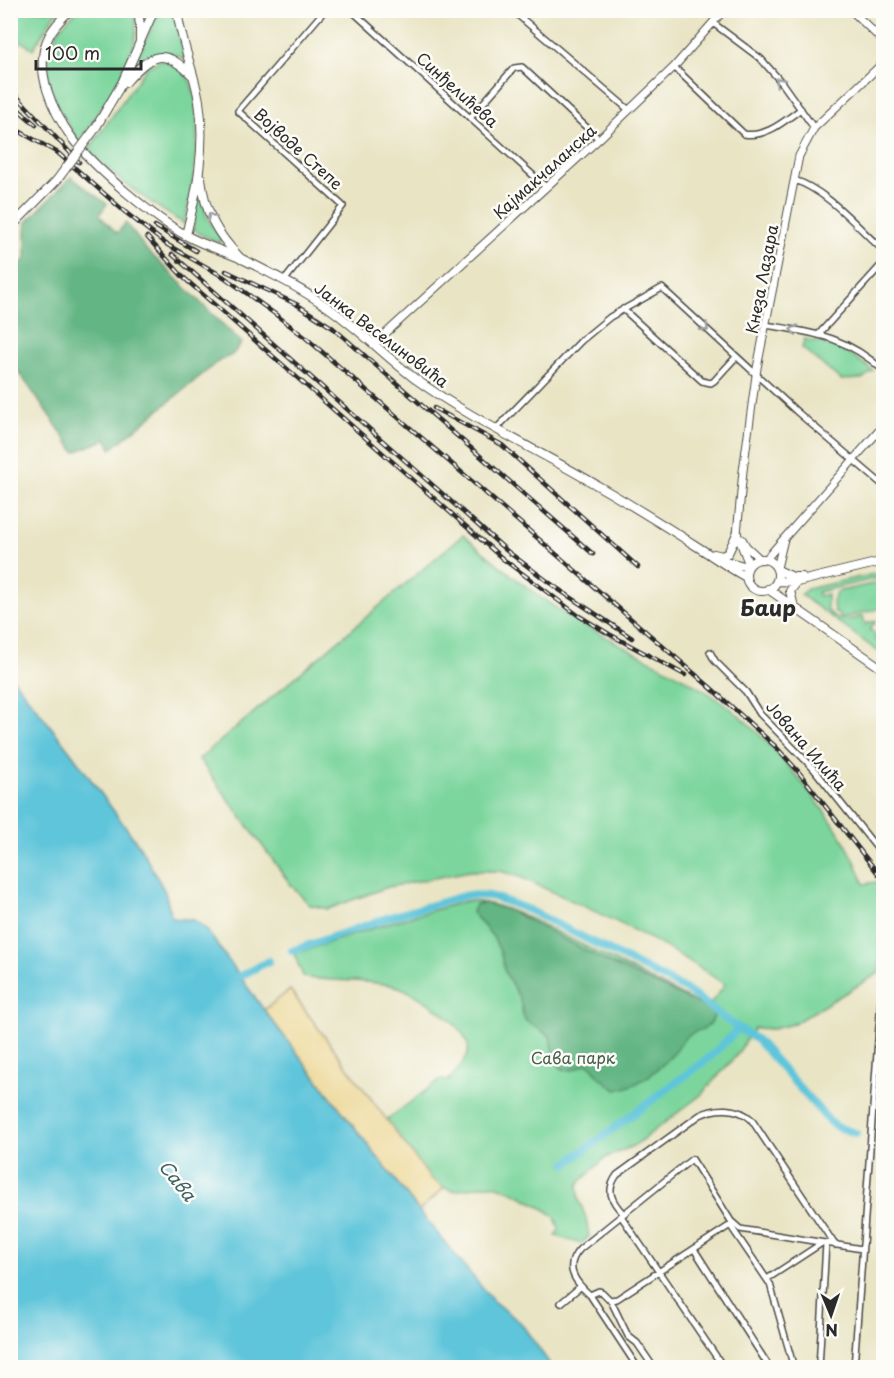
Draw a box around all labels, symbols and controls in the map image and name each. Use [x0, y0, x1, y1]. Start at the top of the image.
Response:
scale bar [36, 33, 141, 71]
text: 100 m [45, 39, 100, 66]
street label: Синђелићева [412, 46, 504, 132]
one-way arrow [776, 76, 787, 87]
street label: Војводе Степе [249, 102, 349, 195]
street label: Кајмакчаланска [487, 118, 601, 224]
one-way arrow [206, 213, 218, 224]
street label: Кнеза Лазара [739, 222, 783, 336]
street label: Јанка Веселиновића [310, 275, 454, 393]
one-way arrow [698, 321, 708, 332]
one-way arrow [790, 324, 800, 337]
district label: Баир [740, 590, 796, 623]
street label: Јована Илића [761, 695, 853, 795]
park label: Сава парк [531, 1045, 616, 1069]
water label: Сава [153, 1154, 203, 1207]
north arrow [801, 1285, 861, 1345]
text: N [825, 1319, 838, 1343]

